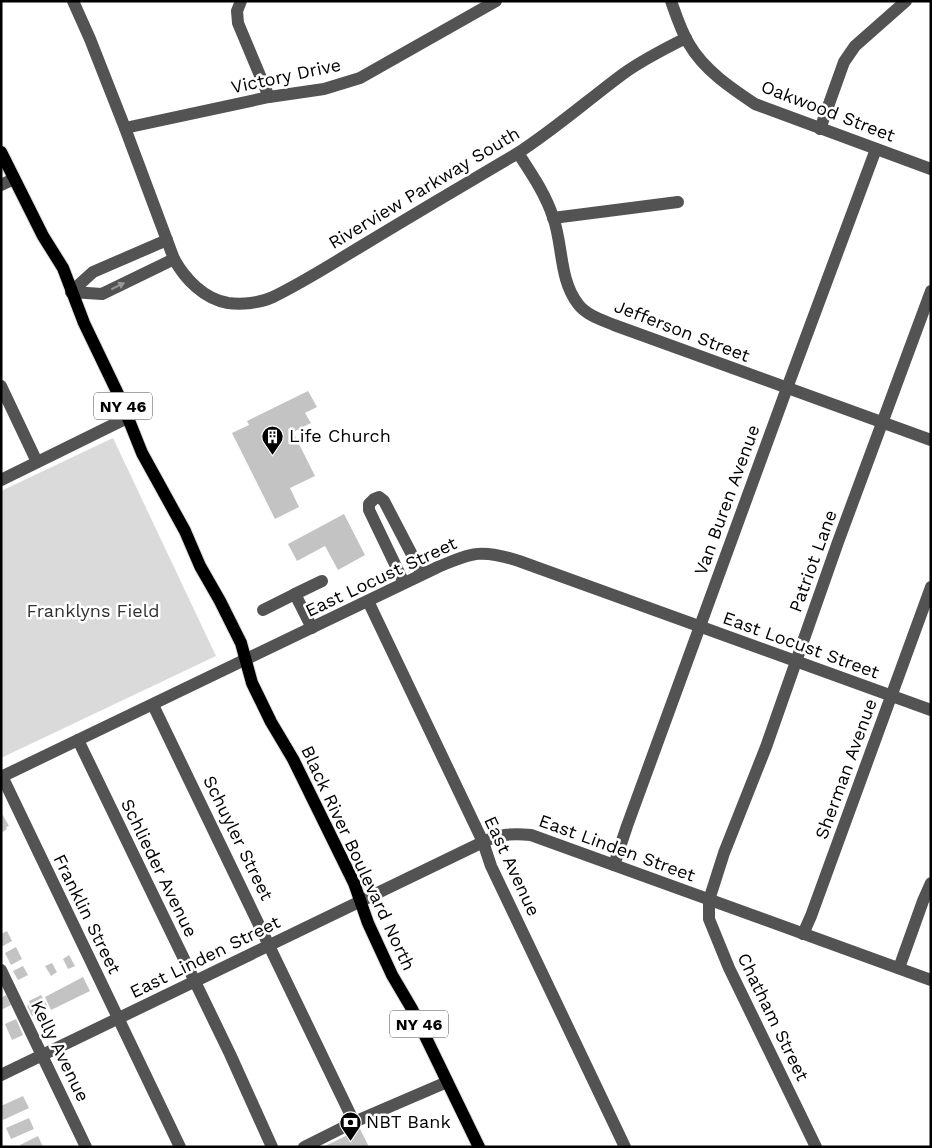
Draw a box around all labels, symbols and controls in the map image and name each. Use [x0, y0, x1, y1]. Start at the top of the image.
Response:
street label: Victory Drive [229, 54, 343, 97]
street label: Oakwood Street [758, 75, 899, 146]
street label: Riverview Parkway South [324, 122, 523, 253]
one-way arrow [111, 281, 125, 289]
street label: Jefferson Street [612, 295, 753, 366]
road number: NY 46 [94, 392, 152, 420]
street label: Van Buren Avenue [690, 422, 764, 578]
building icon: Life Church [261, 424, 285, 455]
place label: Life Church [289, 425, 391, 446]
street label: Patriot Lane [784, 507, 841, 615]
street label: East Locust Street [302, 532, 460, 621]
park label: Franklyns Field [27, 600, 159, 621]
street label: East Locust Street [720, 607, 883, 683]
street label: Sherman Avenue [810, 696, 881, 842]
street label: Black River Boulevard North [297, 742, 420, 973]
street label: Schuyler Street [199, 772, 278, 904]
street label: Schlieder Avenue [117, 795, 202, 940]
street label: East Linden Street [536, 810, 699, 886]
street label: East Avenue [480, 813, 545, 919]
street label: Franklin Street [49, 850, 126, 977]
street label: East Linden Street [126, 911, 284, 1002]
street label: Chatham Street [733, 949, 814, 1085]
street label: Kelly Avenue [27, 997, 94, 1105]
road number: NY 46 [390, 1011, 448, 1038]
bank icon: NBT Bank [338, 1110, 362, 1141]
place label: NBT Bank [366, 1111, 451, 1132]

